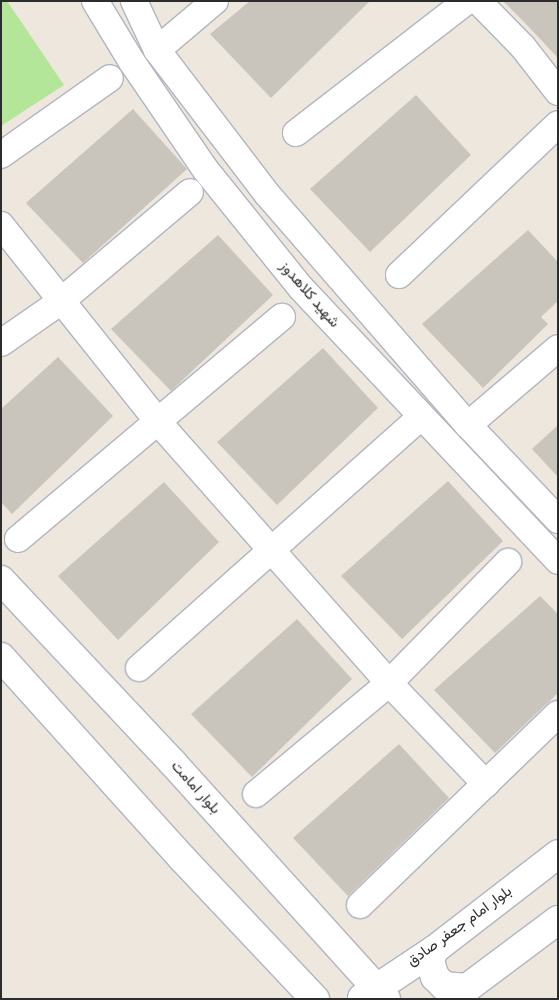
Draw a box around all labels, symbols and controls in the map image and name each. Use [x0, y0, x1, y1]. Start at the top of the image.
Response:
street label: شهید کلاهدوز [275, 258, 343, 332]
street label: بلوار امامت [166, 758, 224, 818]
street label: بلوار امام جعفر صادق [404, 883, 516, 971]

